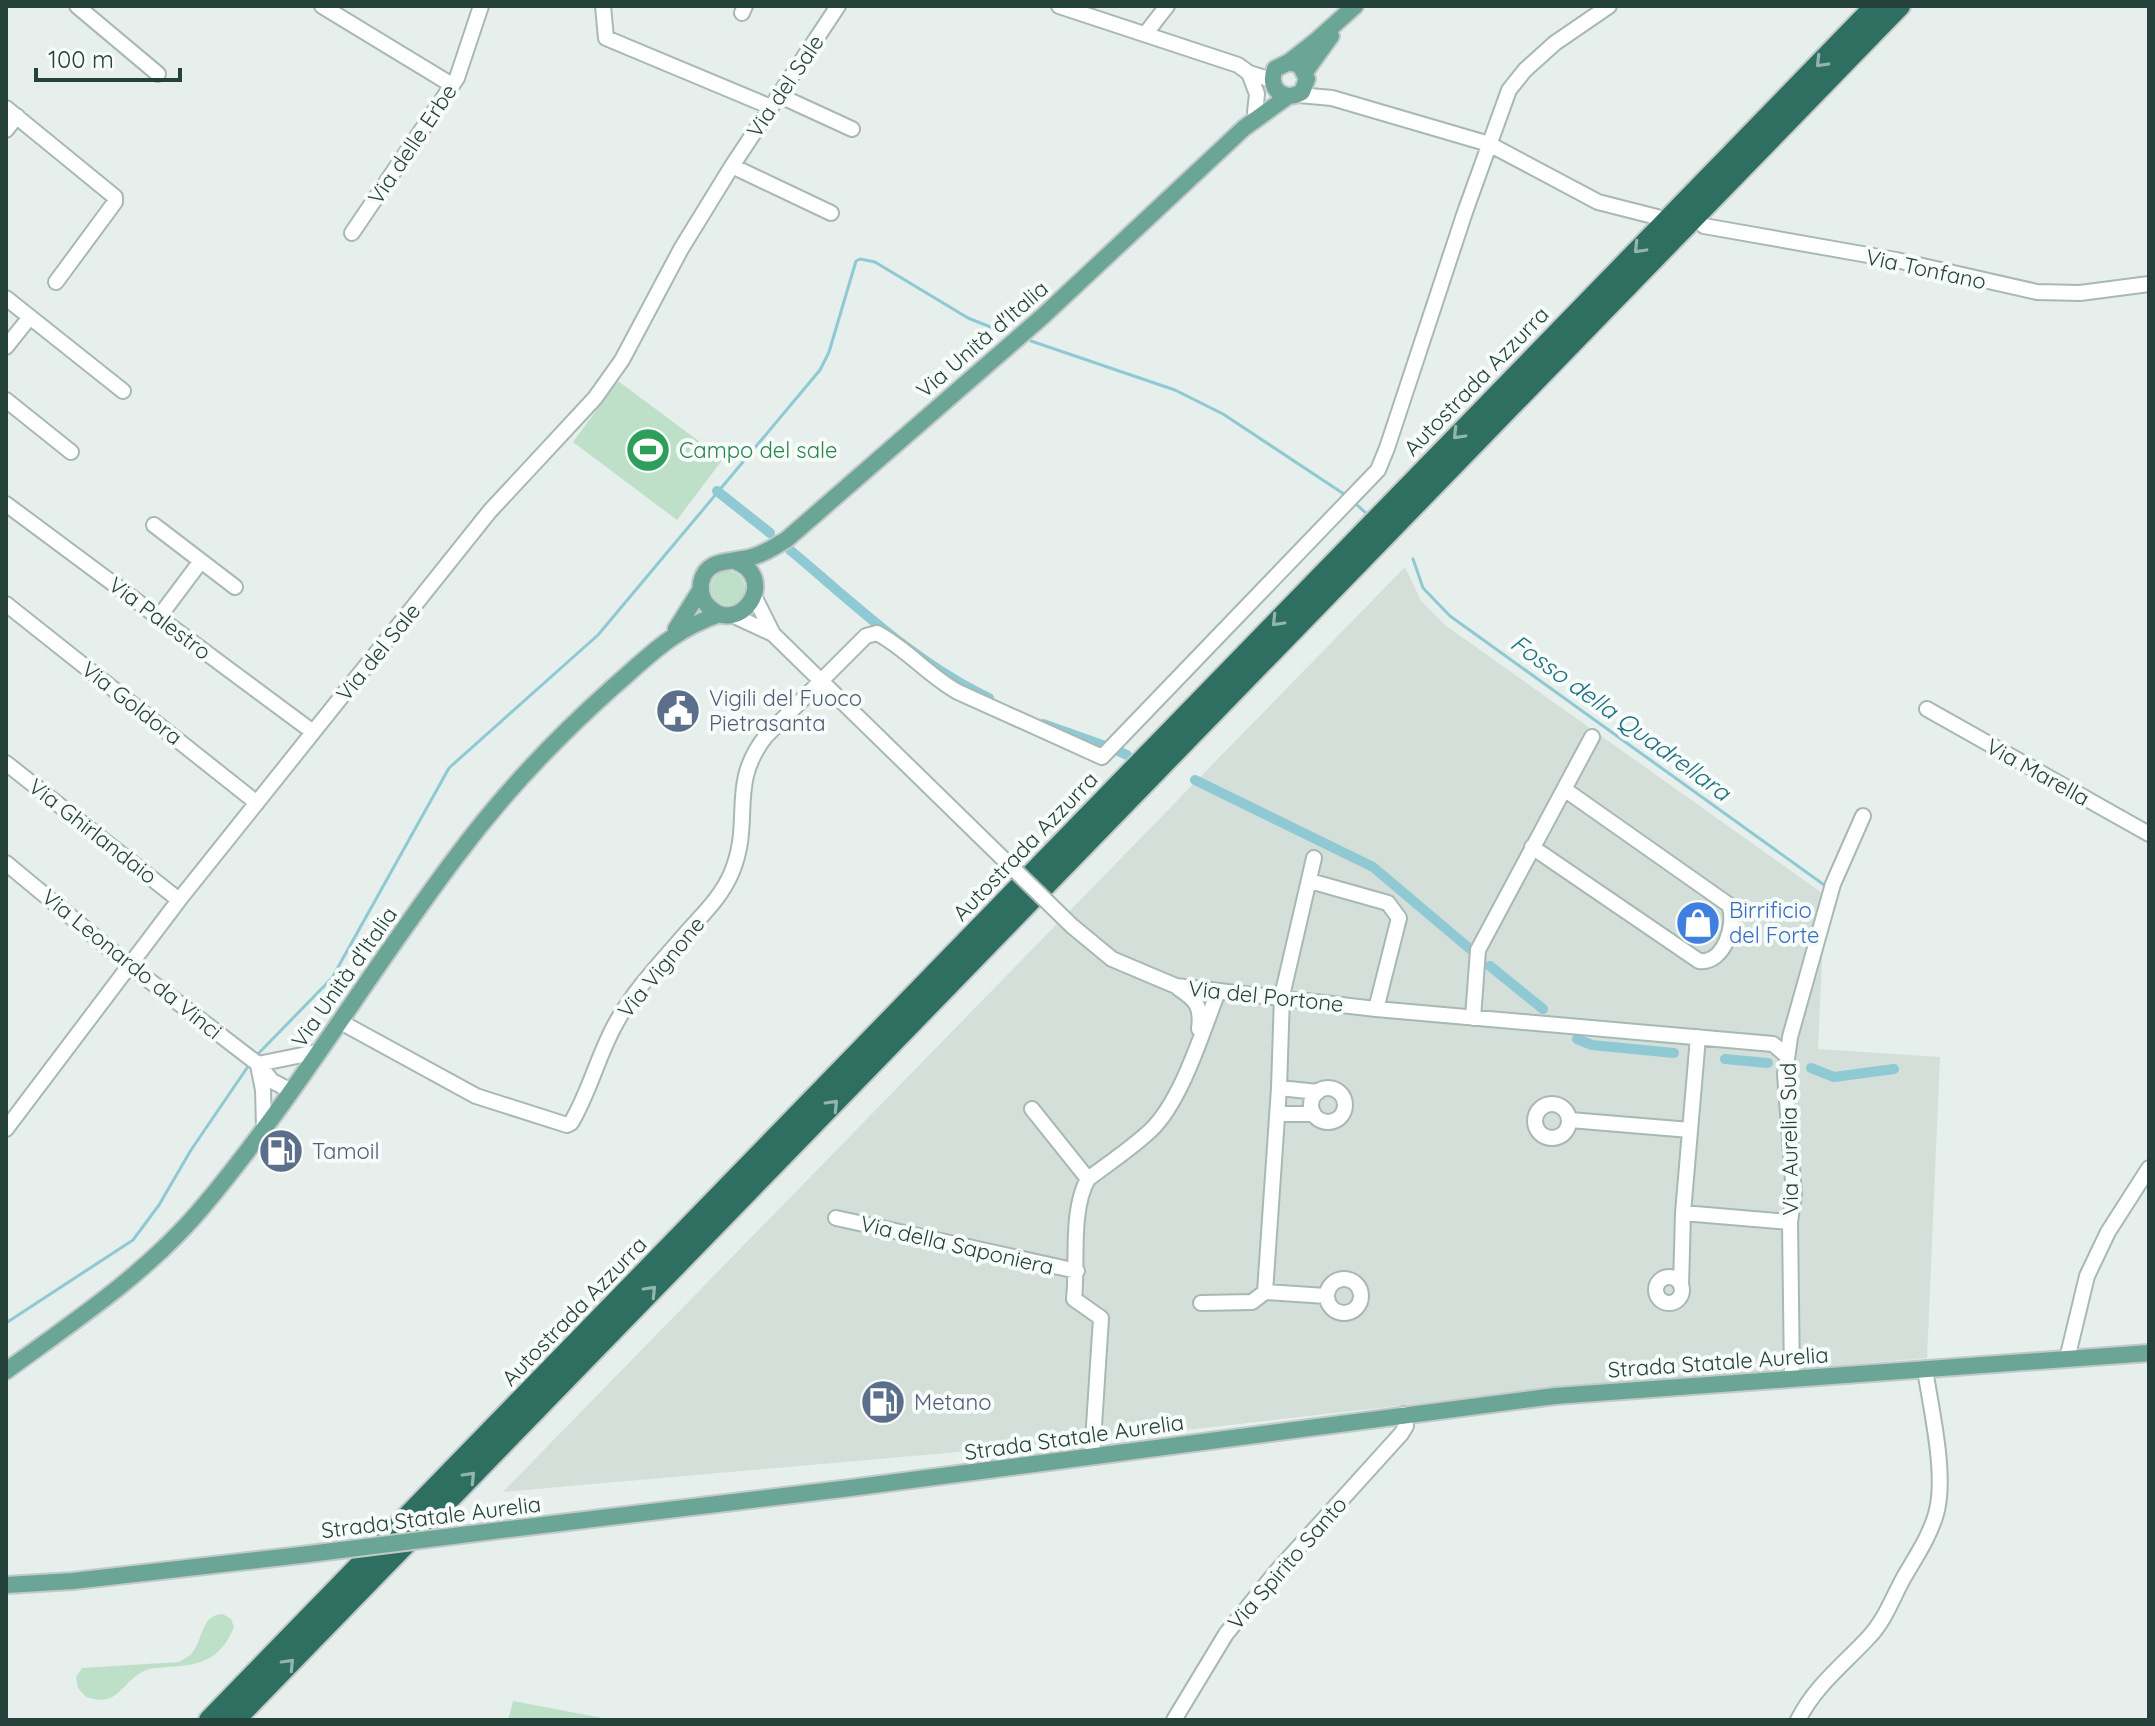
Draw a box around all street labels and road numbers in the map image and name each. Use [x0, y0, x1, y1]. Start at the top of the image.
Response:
street label: Via del Sale [740, 29, 830, 143]
street label: Via delle Erbe [361, 78, 463, 210]
street label: Via Tonfano [1863, 243, 1989, 295]
street label: Via Unità d'Italia [910, 274, 1054, 404]
street label: Autostrada Azzurra [1398, 300, 1554, 462]
street label: Via Palestro [103, 570, 217, 666]
street label: Via del Sale [330, 597, 426, 707]
street label: Via Goldora [76, 655, 188, 751]
street label: Via Marella [1981, 732, 2095, 812]
street label: Autostrada Azzurra [947, 765, 1103, 927]
street label: Via Ghirlandaio [23, 772, 163, 890]
street label: Via Leonardo da Vinci [36, 883, 228, 1045]
street label: Via Unità d'Italia [285, 901, 403, 1053]
street label: Via Vignone [611, 910, 711, 1024]
street label: Via del Portone [1187, 974, 1345, 1018]
street label: Via Aurelia Sud [1774, 1062, 1804, 1216]
street label: Via della Saponiera [858, 1209, 1056, 1281]
street label: Autostrada Azzurra [496, 1230, 652, 1392]
street label: Strada Statale Aurelia [1607, 1340, 1829, 1384]
street label: Strada Statale Aurelia [962, 1408, 1186, 1466]
street label: Strada Statale Aurelia [319, 1490, 543, 1544]
street label: Via Spirito Santo [1221, 1490, 1353, 1636]

